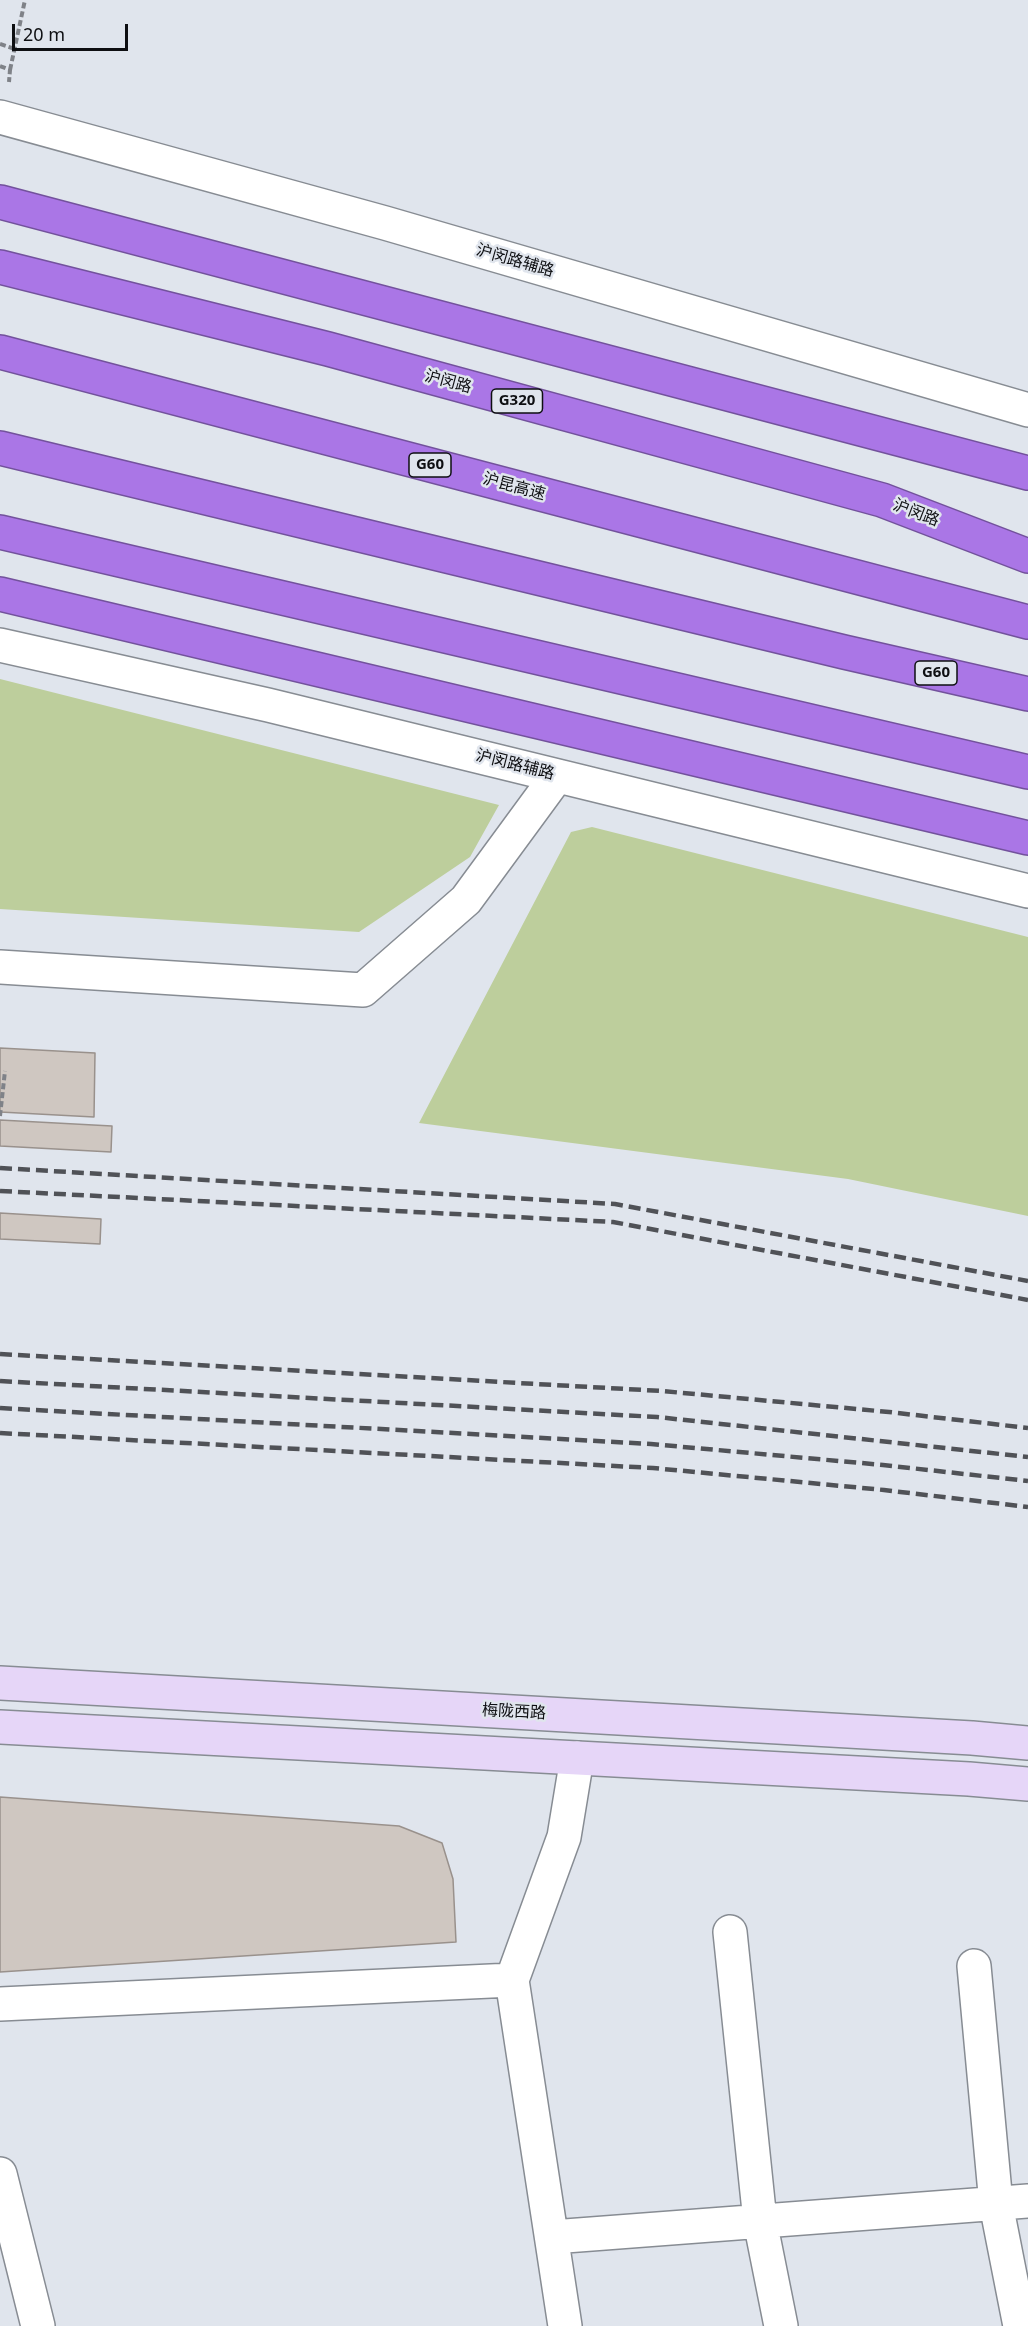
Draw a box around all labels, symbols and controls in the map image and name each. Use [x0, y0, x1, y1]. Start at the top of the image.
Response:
scale bar [15, 12, 130, 50]
text: 20 m [23, 22, 65, 46]
street label: 沪闵路辅路 [474, 241, 556, 281]
street label: 沪闵路 [422, 367, 474, 397]
road number: G320 [492, 389, 542, 413]
road number: G60 [409, 453, 451, 477]
street label: 沪昆高速 [481, 469, 547, 505]
street label: 沪闵路 [890, 495, 942, 531]
road number: G60 [915, 661, 957, 685]
street label: 沪闵路辅路 [474, 746, 556, 784]
street label: 梅陇西路 [482, 1701, 546, 1723]

